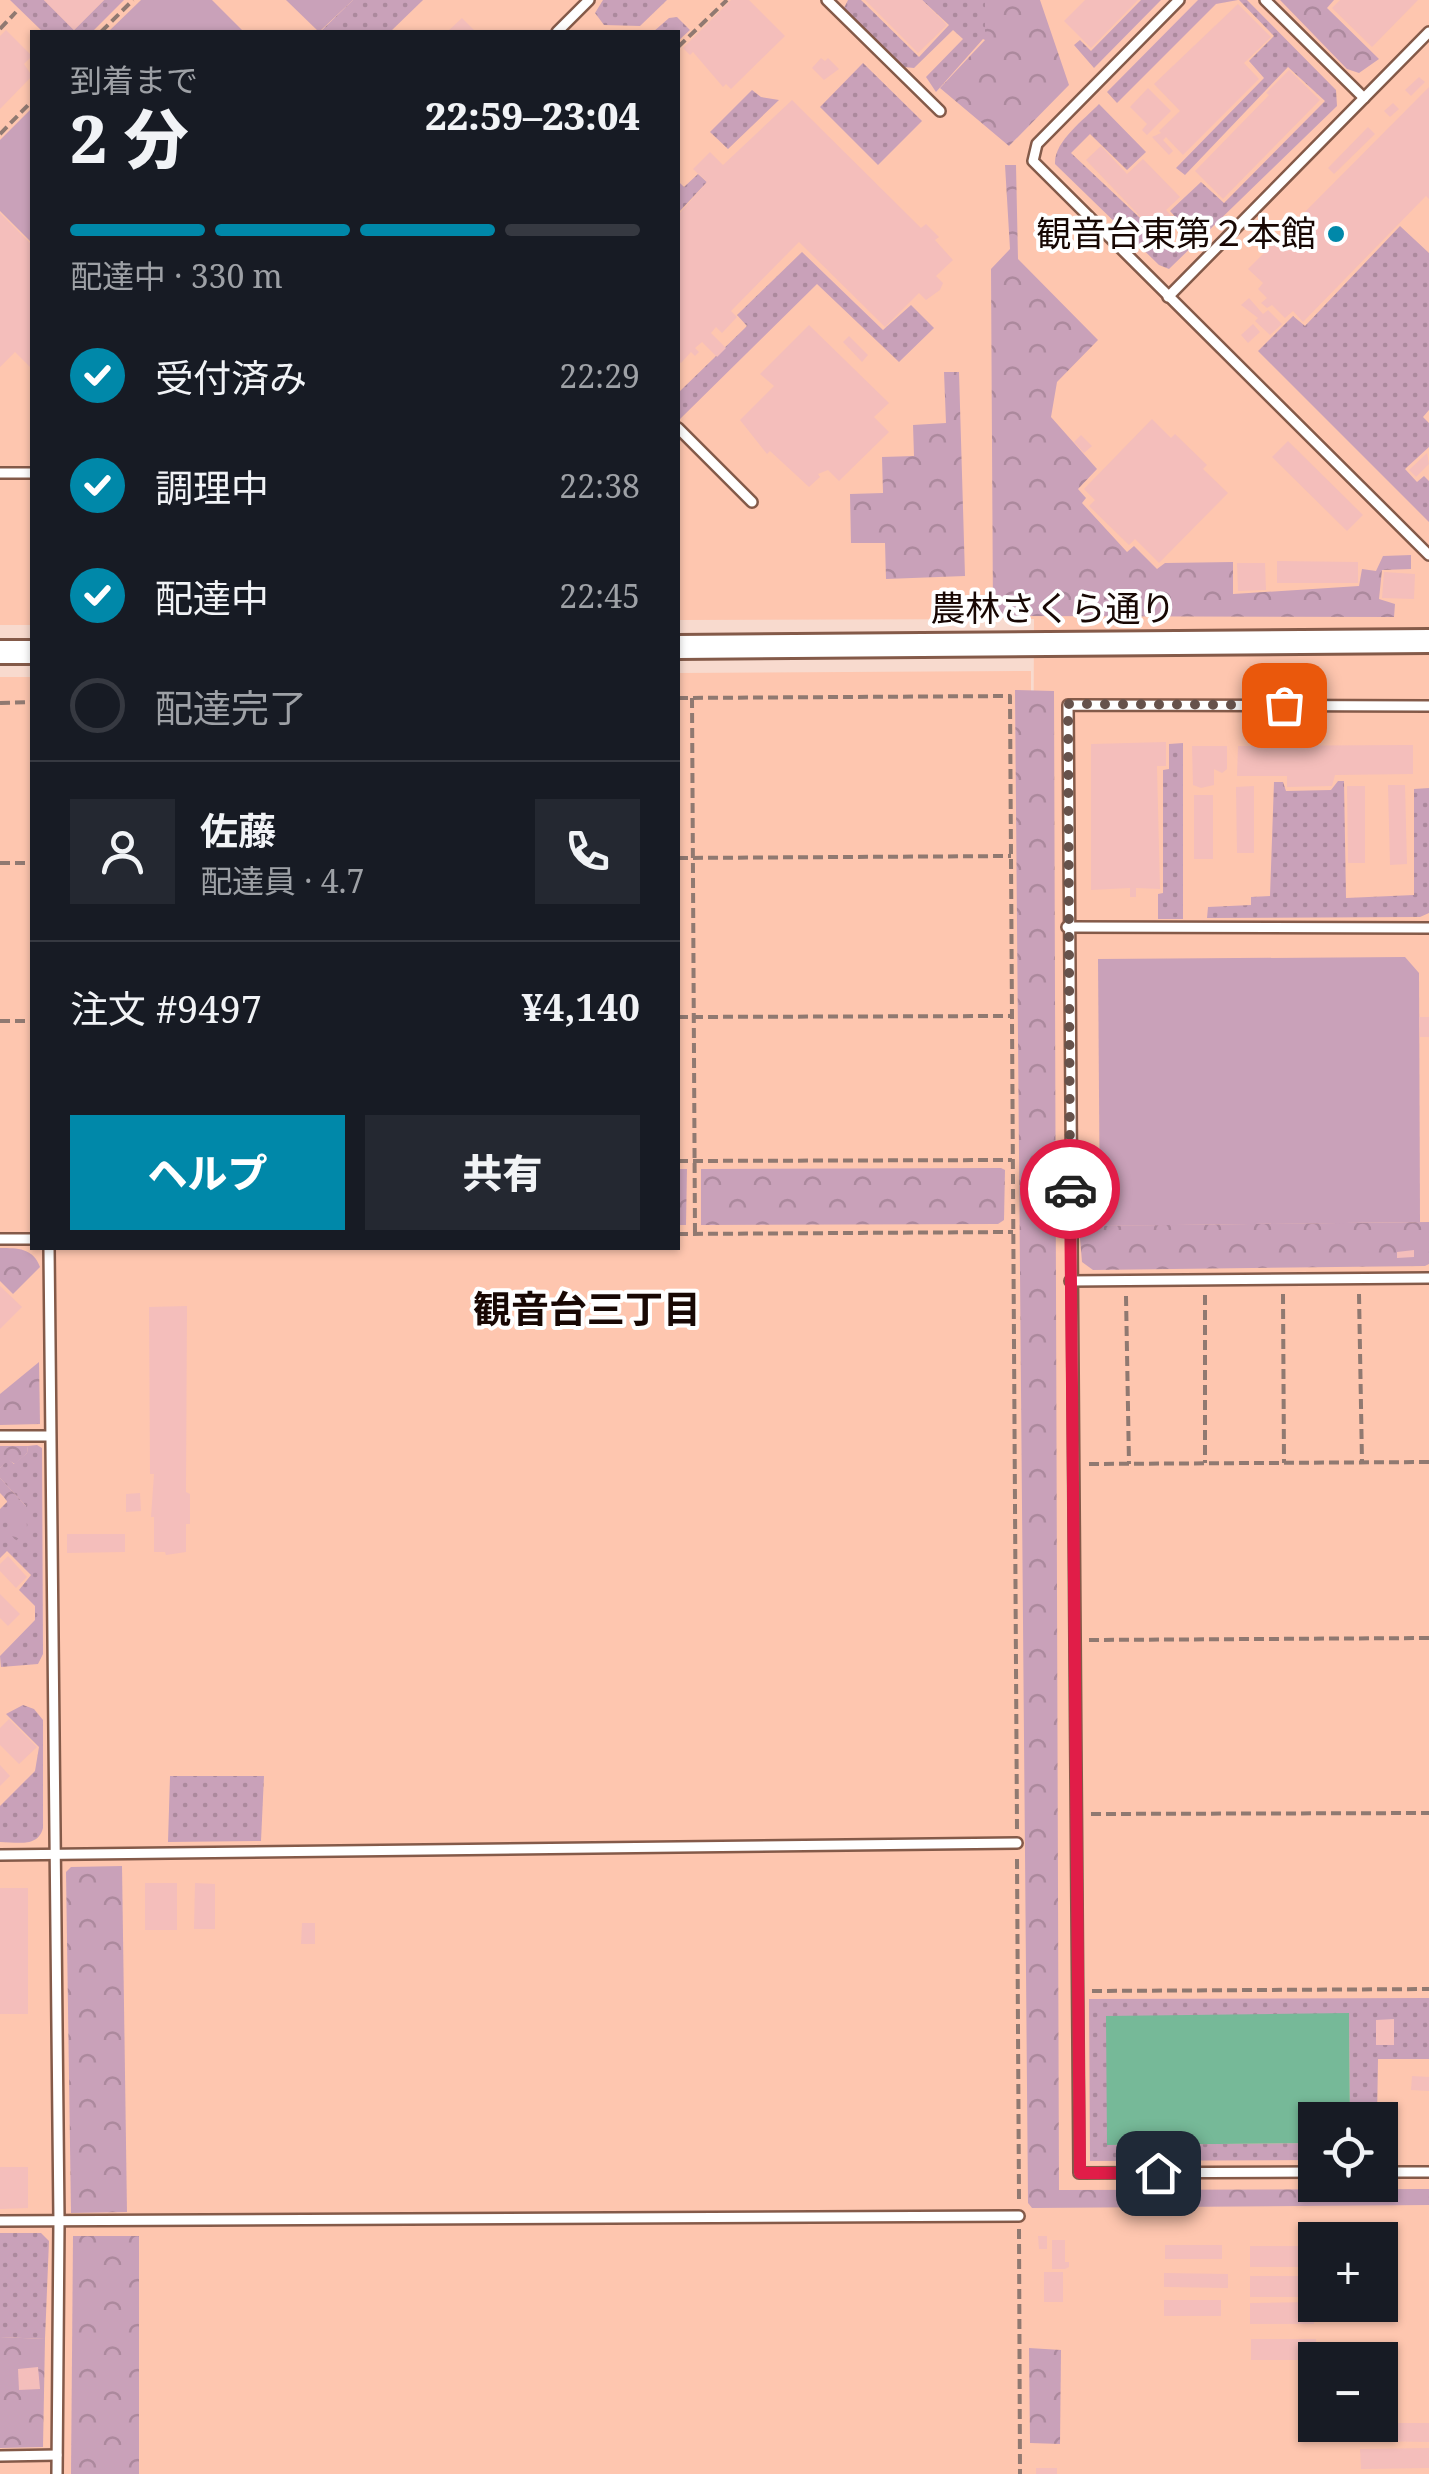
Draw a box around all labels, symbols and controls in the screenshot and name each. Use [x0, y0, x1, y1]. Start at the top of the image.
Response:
text: 到着まで [70, 58, 198, 101]
text: 22:59–23:04 [425, 89, 640, 141]
text: 2 分 [70, 94, 189, 182]
place label: 観音台東第２本館 [1036, 209, 1316, 256]
marker: 観音台東第２本館 [1325, 223, 1347, 245]
text: 配達中 · 330 m [70, 254, 283, 297]
icon: check [70, 348, 125, 403]
text: 受付済み [155, 351, 307, 403]
text: 22:29 [559, 354, 640, 397]
icon: check [70, 458, 125, 513]
text: 調理中 [155, 461, 269, 513]
text: 22:38 [559, 464, 640, 507]
icon: check [70, 568, 125, 623]
text: 配達中 [155, 571, 269, 623]
text: 22:45 [559, 574, 640, 617]
street label: 農林さくら通り [930, 584, 1176, 631]
pin [1242, 663, 1327, 748]
icon: bag [1257, 678, 1312, 733]
text: 配達完了 [155, 681, 307, 733]
button: person [70, 799, 175, 904]
button: phone [535, 799, 640, 904]
text: 佐藤 [200, 804, 276, 856]
text: 配達員 · 4.7 [200, 859, 364, 902]
text: ¥4,140 [521, 980, 640, 1032]
text: 注文 #9497 [70, 982, 262, 1034]
button: ヘルプ [70, 1115, 345, 1230]
button: 共有 [365, 1115, 640, 1230]
courier [1020, 1139, 1120, 1239]
icon: car [1043, 1162, 1098, 1217]
district label: 観音台三丁目 [473, 1282, 701, 1334]
map controls [1298, 2102, 1398, 2442]
button: locate [1298, 2102, 1398, 2202]
pin [1116, 2131, 1201, 2216]
icon: home [1131, 2146, 1186, 2201]
button: + [1298, 2222, 1398, 2322]
button: − [1298, 2342, 1398, 2442]

